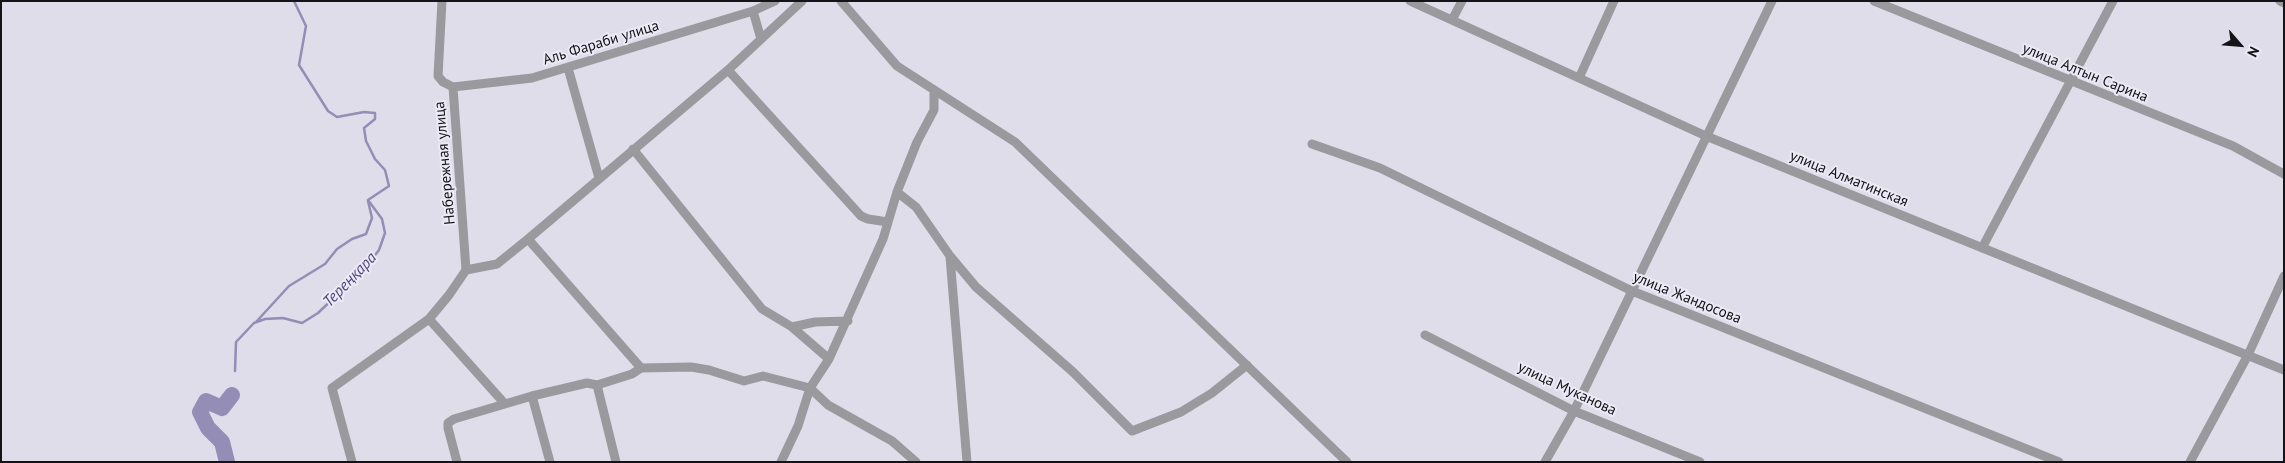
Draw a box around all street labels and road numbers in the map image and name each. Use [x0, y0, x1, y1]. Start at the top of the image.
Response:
street label: Аль Фараби улица [541, 17, 661, 69]
street label: улица Алтын Сарина [2019, 40, 2151, 106]
street label: Набережная улица [431, 101, 459, 225]
street label: улица Алматинская [1787, 147, 1911, 211]
street label: улица Жандосова [1630, 268, 1744, 328]
street label: улица Муканова [1515, 358, 1619, 420]

